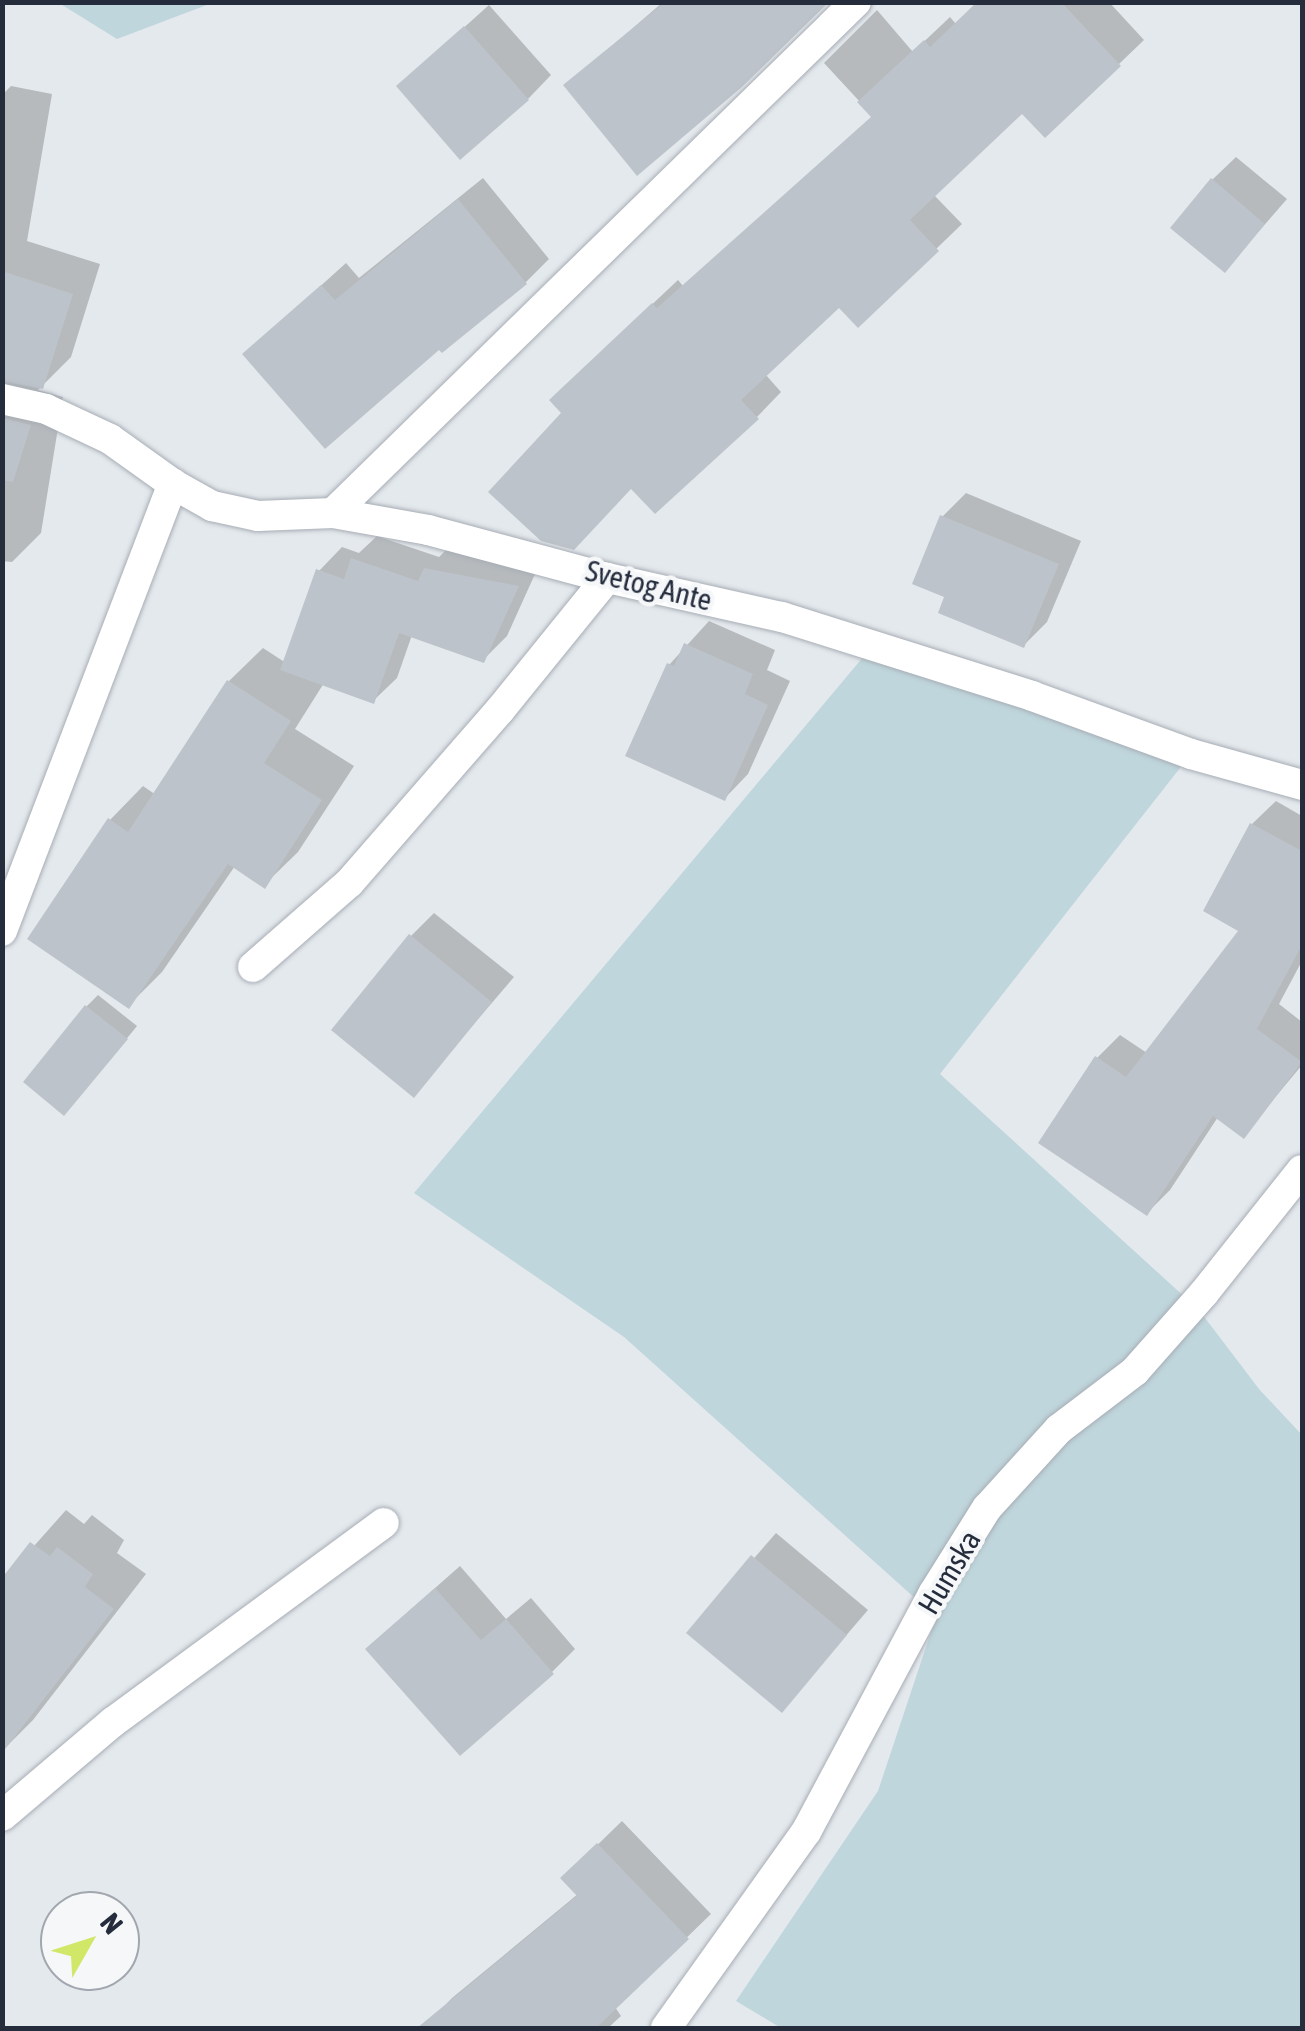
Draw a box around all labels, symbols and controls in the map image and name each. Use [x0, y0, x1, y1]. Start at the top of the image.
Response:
street label: Svetog Ante [582, 552, 716, 618]
street label: Humska [910, 1524, 988, 1620]
north arrow [40, 1891, 140, 1991]
text: N [94, 1907, 129, 1940]

